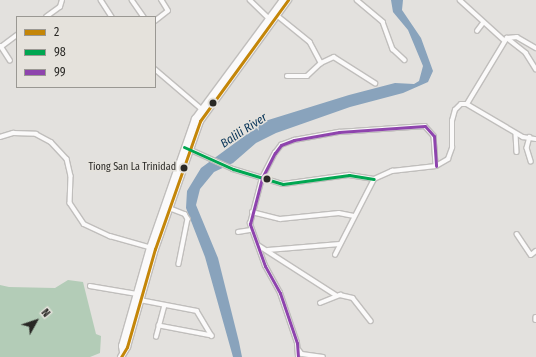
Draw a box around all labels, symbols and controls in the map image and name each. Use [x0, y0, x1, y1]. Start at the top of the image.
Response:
legend [16, 16, 156, 88]
text: 2 [54, 25, 59, 39]
text: 98 [54, 45, 66, 59]
text: 99 [54, 65, 66, 79]
unlabelled marker [208, 98, 218, 108]
water label: Balili River [218, 111, 270, 151]
place label: Tiong San La Trinidad [88, 162, 176, 174]
marker: Tiong San La Trinidad [179, 163, 189, 173]
unlabelled marker [262, 174, 272, 184]
north arrow [16, 301, 56, 341]
text: N [38, 306, 53, 320]

